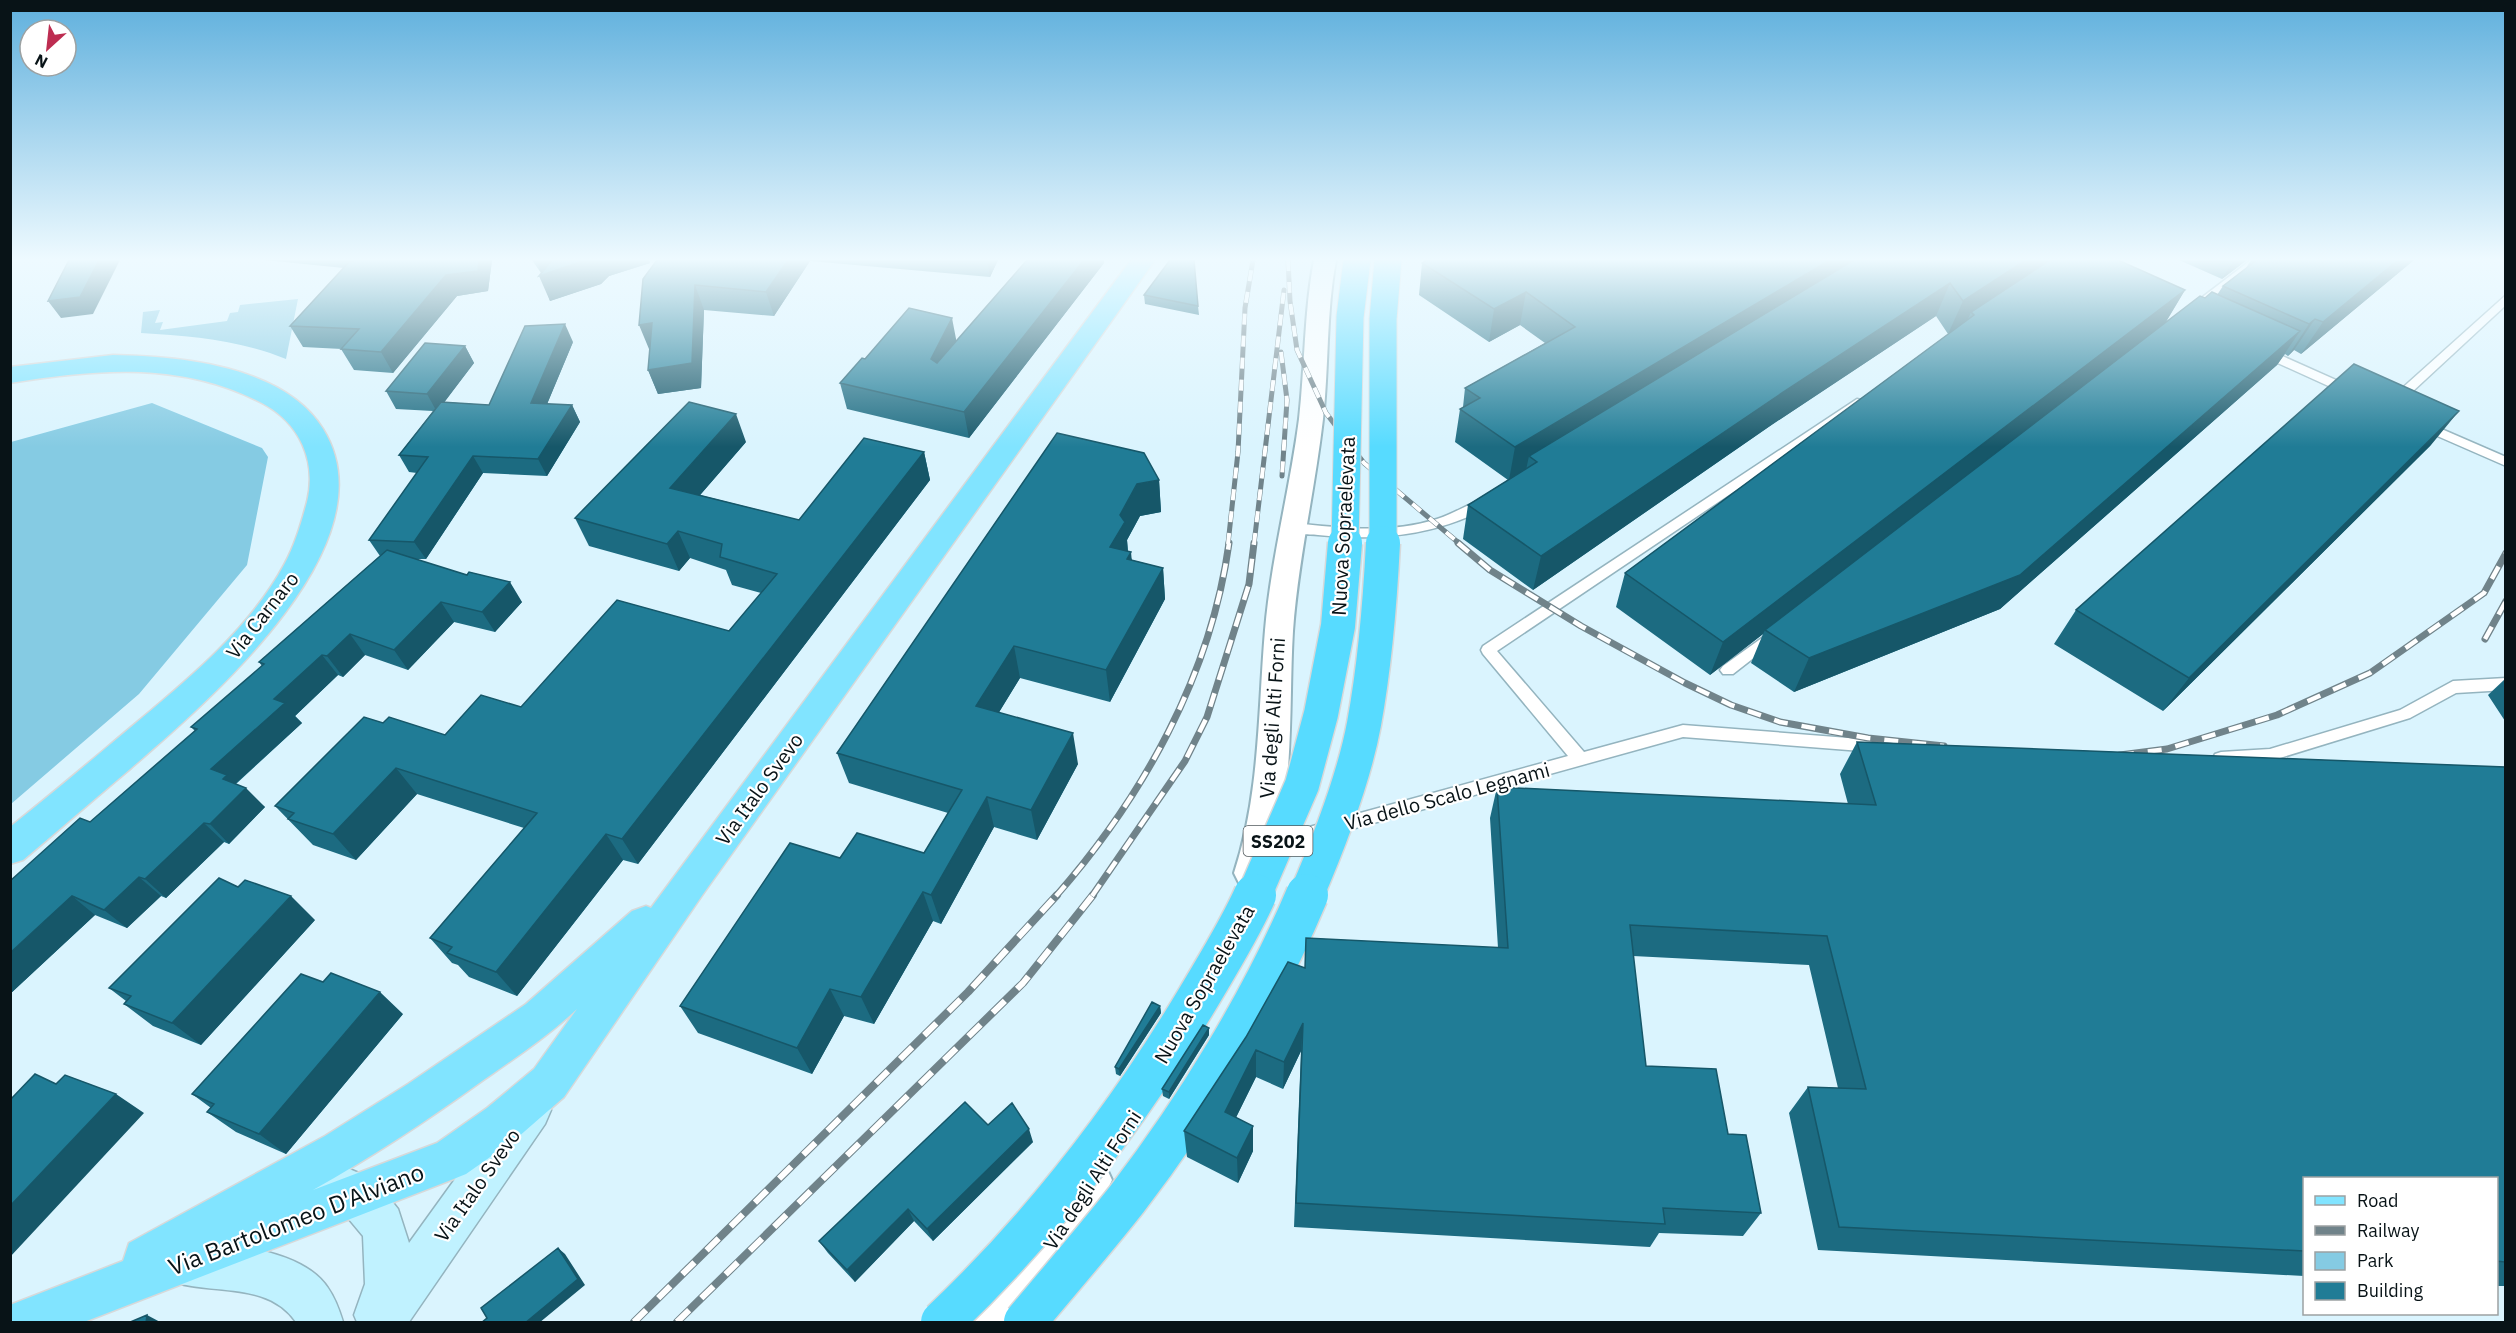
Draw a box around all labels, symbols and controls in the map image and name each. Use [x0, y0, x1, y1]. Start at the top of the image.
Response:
north arrow [18, 18, 78, 78]
text: N [31, 50, 51, 73]
street label: Nuova Sopraelevata [1325, 435, 1361, 616]
street label: Via Carnaro [220, 566, 304, 664]
street label: Via degli Alti Forni [1253, 637, 1291, 799]
street label: Via Italo Svevo [709, 727, 809, 851]
street label: Via dello Scalo Legnami [1341, 756, 1553, 836]
road number: SS202 [1244, 826, 1312, 856]
street label: Nuova Sopraelevata [1147, 899, 1261, 1068]
street label: Via degli Alti Forni [1037, 1105, 1147, 1255]
street label: Via Italo Svevo [428, 1123, 526, 1247]
street label: Via Bartolomeo D'Alviano [164, 1155, 428, 1283]
legend [2303, 1177, 2498, 1315]
text: Road [2357, 1189, 2398, 1212]
text: Railway [2357, 1219, 2419, 1242]
text: Park [2357, 1249, 2394, 1272]
text: Building [2357, 1279, 2424, 1302]

